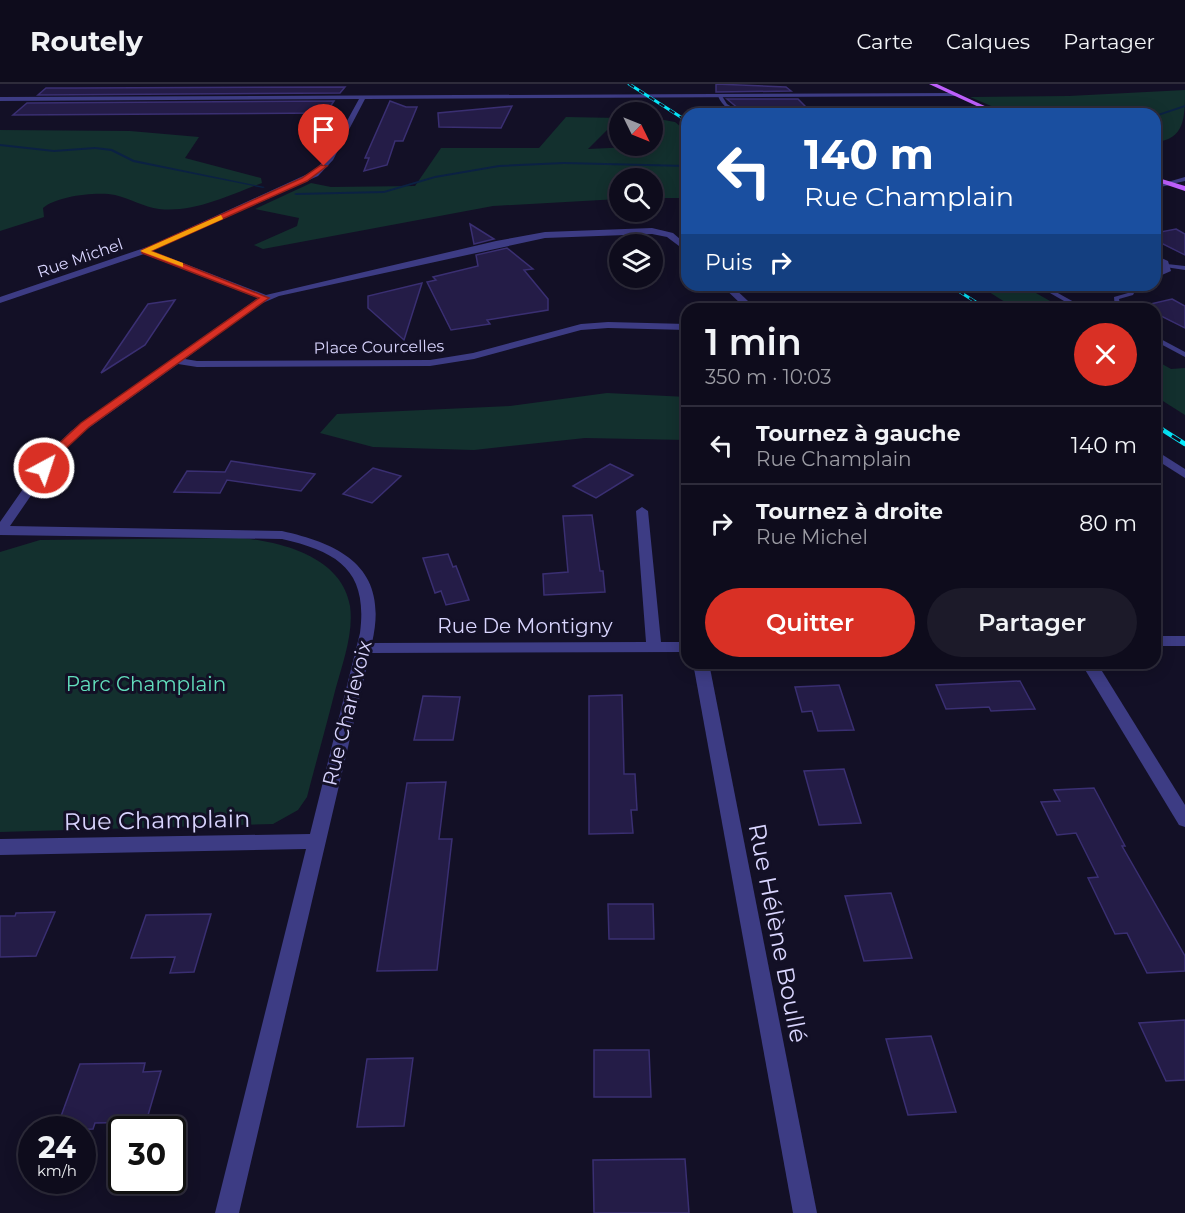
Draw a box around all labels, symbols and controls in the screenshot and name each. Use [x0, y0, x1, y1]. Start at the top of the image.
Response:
text: Routely [30, 24, 143, 58]
text: Carte [856, 29, 913, 54]
text: Calques [946, 29, 1030, 54]
text: Partager [1063, 29, 1155, 54]
north arrow [609, 102, 663, 156]
map controls [609, 102, 663, 288]
pin [298, 104, 349, 166]
icon: arrive [307, 113, 340, 146]
text: 140 m [804, 128, 934, 180]
icon: left [705, 132, 783, 210]
button: search [609, 168, 663, 222]
text: Rue Champlain [804, 180, 1014, 213]
street label: Rue Michel [35, 234, 125, 282]
button: layers [609, 234, 663, 288]
icon: right [764, 246, 797, 279]
text: Puis [705, 249, 752, 276]
text: 1 min [705, 320, 802, 364]
button: close [1074, 323, 1137, 386]
street label: Place Courcelles [314, 336, 445, 358]
text: 350 m · 10:03 [705, 365, 832, 389]
text: Tournez à gauche [756, 420, 961, 447]
icon: left [705, 429, 738, 462]
text: 140 m [1071, 432, 1137, 459]
position arrow [12, 436, 76, 500]
text: Rue Champlain [756, 447, 912, 471]
text: Tournez à droite [756, 498, 943, 525]
icon: right [705, 507, 738, 540]
text: 80 m [1079, 510, 1137, 537]
text: Rue Michel [756, 525, 868, 549]
button: Quitter [705, 588, 915, 657]
button: Partager [927, 588, 1137, 657]
street label: Rue De Montigny [437, 614, 613, 638]
street label: Rue Charlevoix [317, 638, 377, 788]
park label: Parc Champlain [66, 672, 226, 696]
street label: Rue Champlain [63, 804, 251, 836]
street label: Rue Hélène Boullé [742, 821, 814, 1045]
speed limit sign: 30 [108, 1116, 186, 1194]
text: 24 [38, 1129, 76, 1166]
text: km/h [37, 1161, 77, 1180]

